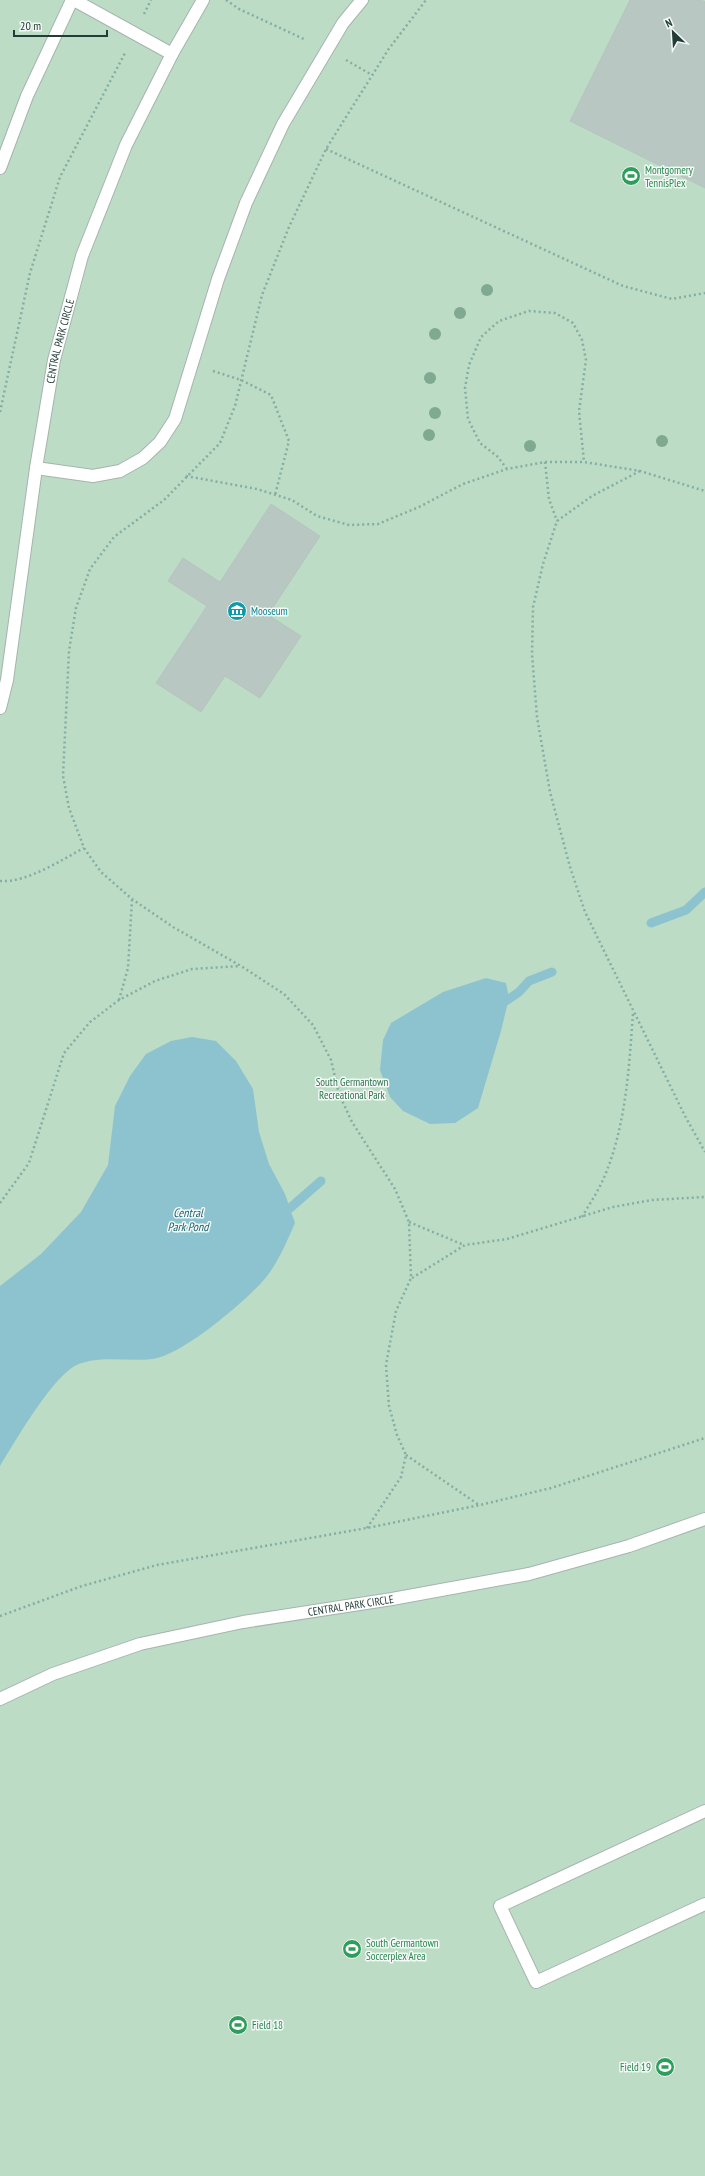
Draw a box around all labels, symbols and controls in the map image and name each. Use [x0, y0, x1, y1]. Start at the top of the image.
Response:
scale bar [14, 12, 107, 38]
north arrow [653, 12, 693, 52]
text: N [663, 15, 674, 31]
text: 20 m [20, 18, 41, 33]
place label: Montgomery TennisPlex [645, 163, 694, 190]
sports icon: Montgomery TennisPlex [620, 165, 642, 187]
street label: CENTRAL PARK CIRCLE [43, 297, 77, 385]
museum icon: Mooseum [226, 600, 248, 622]
place label: Mooseum [251, 604, 288, 618]
park label: South Germantown Recreational Park [316, 1075, 389, 1102]
water label: Central Park Pond [168, 1205, 210, 1234]
street label: CENTRAL PARK CIRCLE [307, 1592, 395, 1619]
place label: South Germantown Soccerplex Area [366, 1936, 439, 1963]
sports icon: South Germantown Soccerplex Area [341, 1938, 363, 1960]
sports icon: Field 18 [227, 2014, 249, 2036]
place label: Field 18 [252, 2018, 283, 2032]
sports icon: Field 19 [654, 2056, 676, 2078]
place label: Field 19 [620, 2060, 651, 2074]

